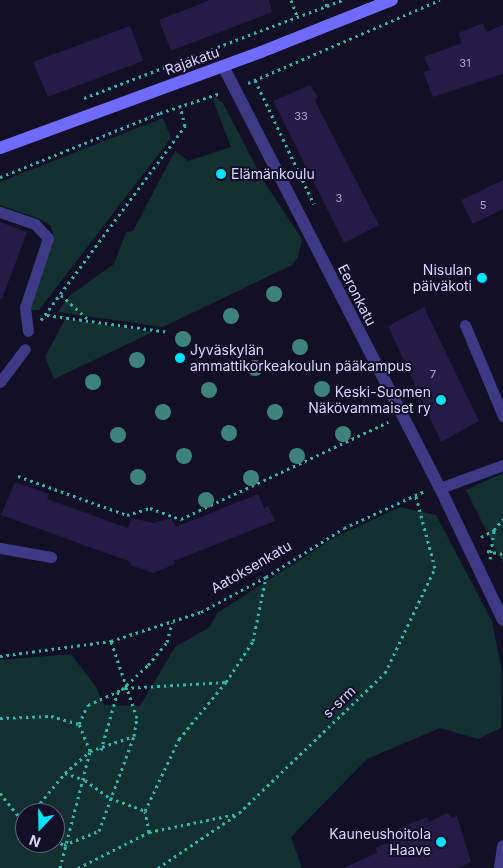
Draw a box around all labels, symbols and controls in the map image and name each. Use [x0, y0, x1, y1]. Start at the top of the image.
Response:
street label: Rajakatu [163, 43, 221, 79]
house number: 31 [459, 56, 471, 70]
house number: 33 [294, 109, 308, 123]
place label: Elämänkoulu [231, 166, 315, 182]
marker: Elämänkoulu [215, 168, 227, 180]
house number: 3 [336, 191, 342, 205]
house number: 5 [480, 198, 486, 212]
street label: Eeronkatu [334, 261, 380, 329]
place label: Nisulan päiväkoti [413, 262, 472, 294]
marker: Nisulan päiväkoti [476, 272, 488, 284]
place label: Jyväskylän ammattikorkeakoulun pääkampus [190, 342, 412, 374]
marker: Jyväskylän ammattikorkeakoulun pääkampus [174, 352, 186, 364]
house number: 7 [430, 367, 436, 381]
place label: Keski-Suomen Näkövammaiset ry [308, 384, 431, 417]
marker: Keski-Suomen Näkövammaiset ry [435, 394, 447, 406]
street label: Aatoksenkatu [208, 537, 294, 597]
street label: s-srm [319, 682, 359, 722]
north arrow [15, 803, 65, 853]
place label: Kauneushoitola Haave [329, 826, 431, 859]
text: N [27, 832, 43, 851]
marker: Kauneushoitola Haave [435, 836, 447, 848]

